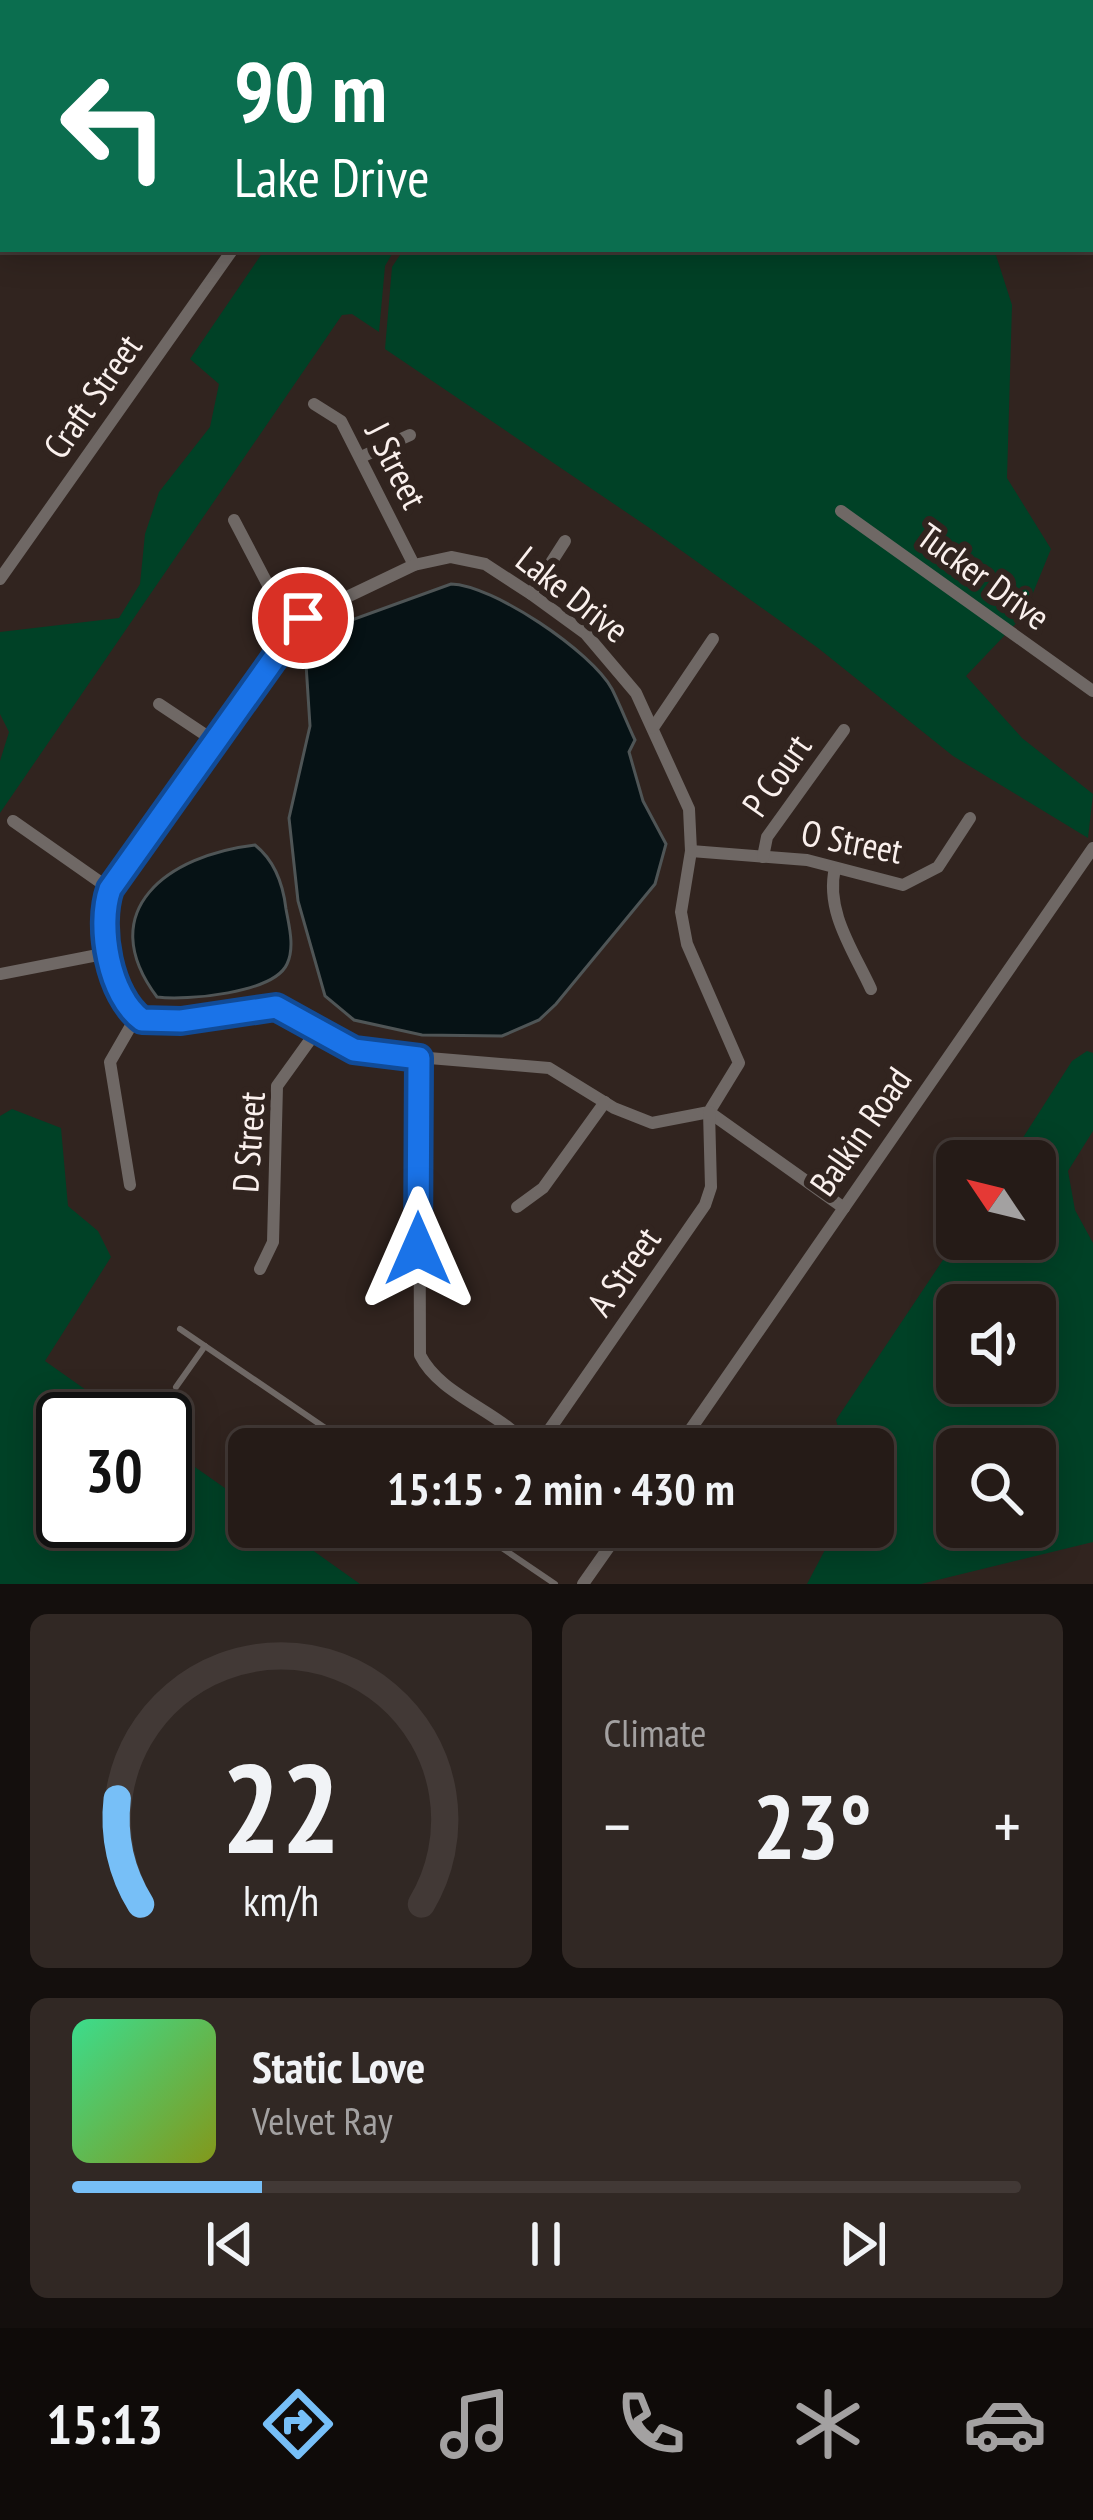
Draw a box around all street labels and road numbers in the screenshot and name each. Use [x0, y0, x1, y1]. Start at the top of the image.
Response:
street label: Craft Street [32, 325, 152, 467]
street label: J Street [355, 413, 439, 516]
street label: Tucker Drive [908, 512, 1060, 640]
street label: Lake Drive [507, 535, 639, 653]
street label: P Court [731, 725, 821, 825]
street label: O Street [797, 808, 907, 874]
street label: Balkin Road [799, 1058, 921, 1204]
street label: D Street [221, 1090, 275, 1194]
street label: A Street [576, 1217, 670, 1325]

